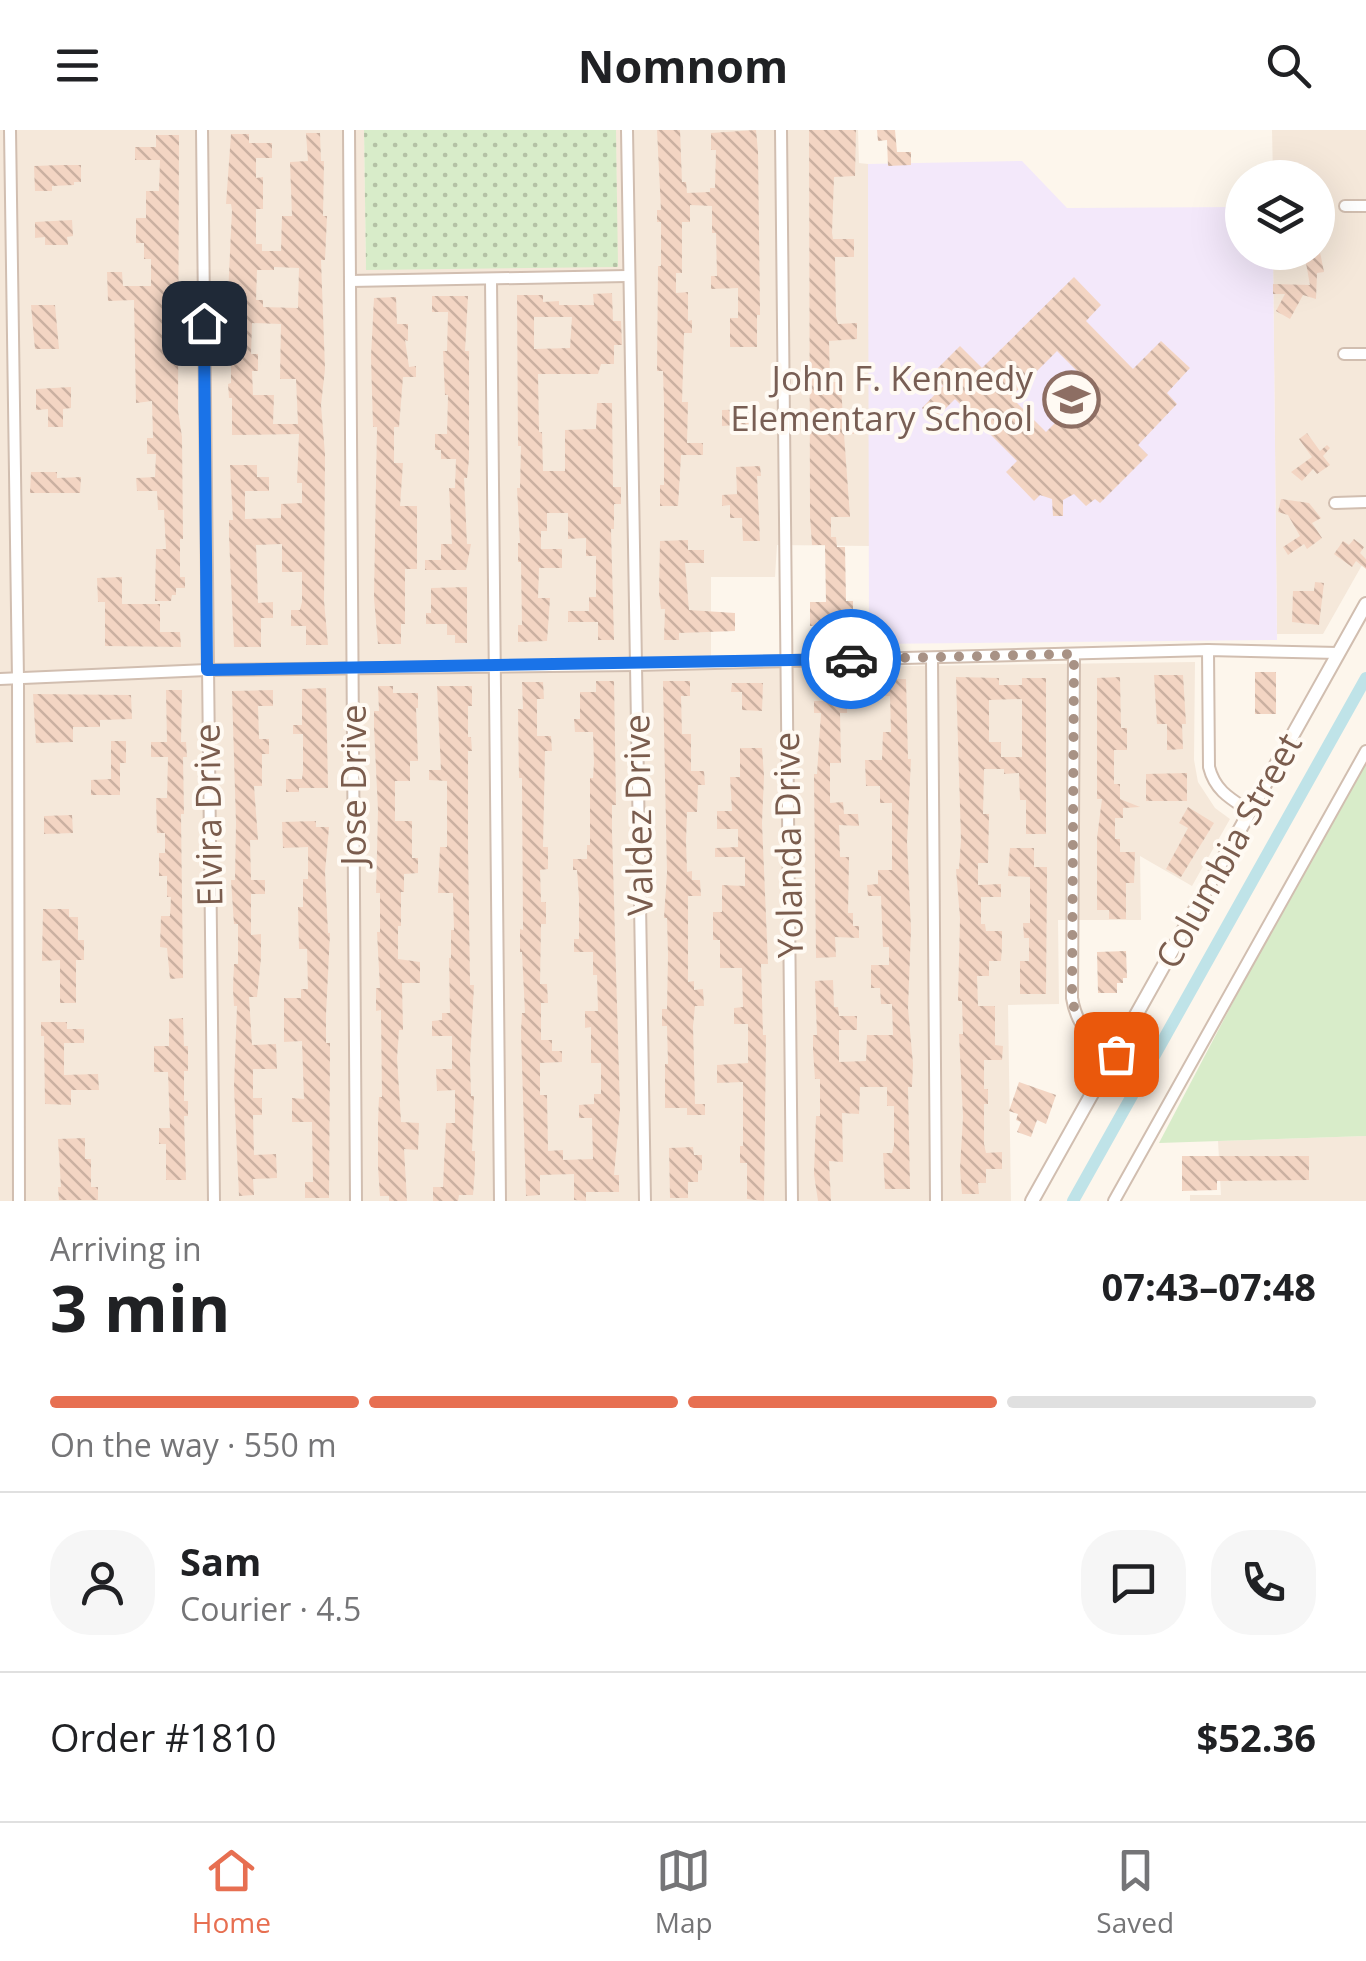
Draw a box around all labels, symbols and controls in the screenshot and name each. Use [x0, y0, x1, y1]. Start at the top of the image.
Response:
text: Nomnom [578, 35, 788, 96]
icon: menu [50, 38, 105, 93]
icon: search [1261, 38, 1316, 93]
map controls [1225, 160, 1335, 270]
button: layers [1225, 160, 1335, 270]
pin [162, 281, 247, 366]
icon: home [177, 296, 232, 351]
place label: John F. Kennedy Elementary School [730, 354, 1033, 441]
school or university icon: John F. Kennedy Elementary School [1042, 369, 1102, 429]
courier [801, 609, 901, 709]
icon: car [824, 632, 879, 687]
street label: Jose Drive [329, 704, 376, 869]
street label: Valdez Drive [612, 714, 663, 916]
street label: Elvira Drive [182, 723, 233, 907]
street label: Columbia Street [1144, 724, 1312, 976]
street label: Yolanda Drive [762, 732, 813, 958]
pin [1074, 1012, 1159, 1097]
icon: bag [1089, 1027, 1144, 1082]
text: Arriving in [50, 1227, 202, 1270]
text: 07:43–07:48 [1102, 1260, 1316, 1312]
text: 3 min [50, 1263, 230, 1351]
text: On the way · 550 m [50, 1423, 337, 1466]
button: person [50, 1530, 155, 1635]
button: chat [1081, 1530, 1186, 1635]
button: phone [1211, 1530, 1316, 1635]
text: Sam [180, 1535, 261, 1587]
text: Courier · 4.5 [180, 1587, 361, 1630]
text: Order #1810 [50, 1711, 277, 1763]
text: $52.36 [1197, 1711, 1316, 1763]
tab: Home [192, 1843, 271, 1941]
tab: Map [655, 1843, 713, 1941]
tab: Saved [1096, 1843, 1174, 1941]

